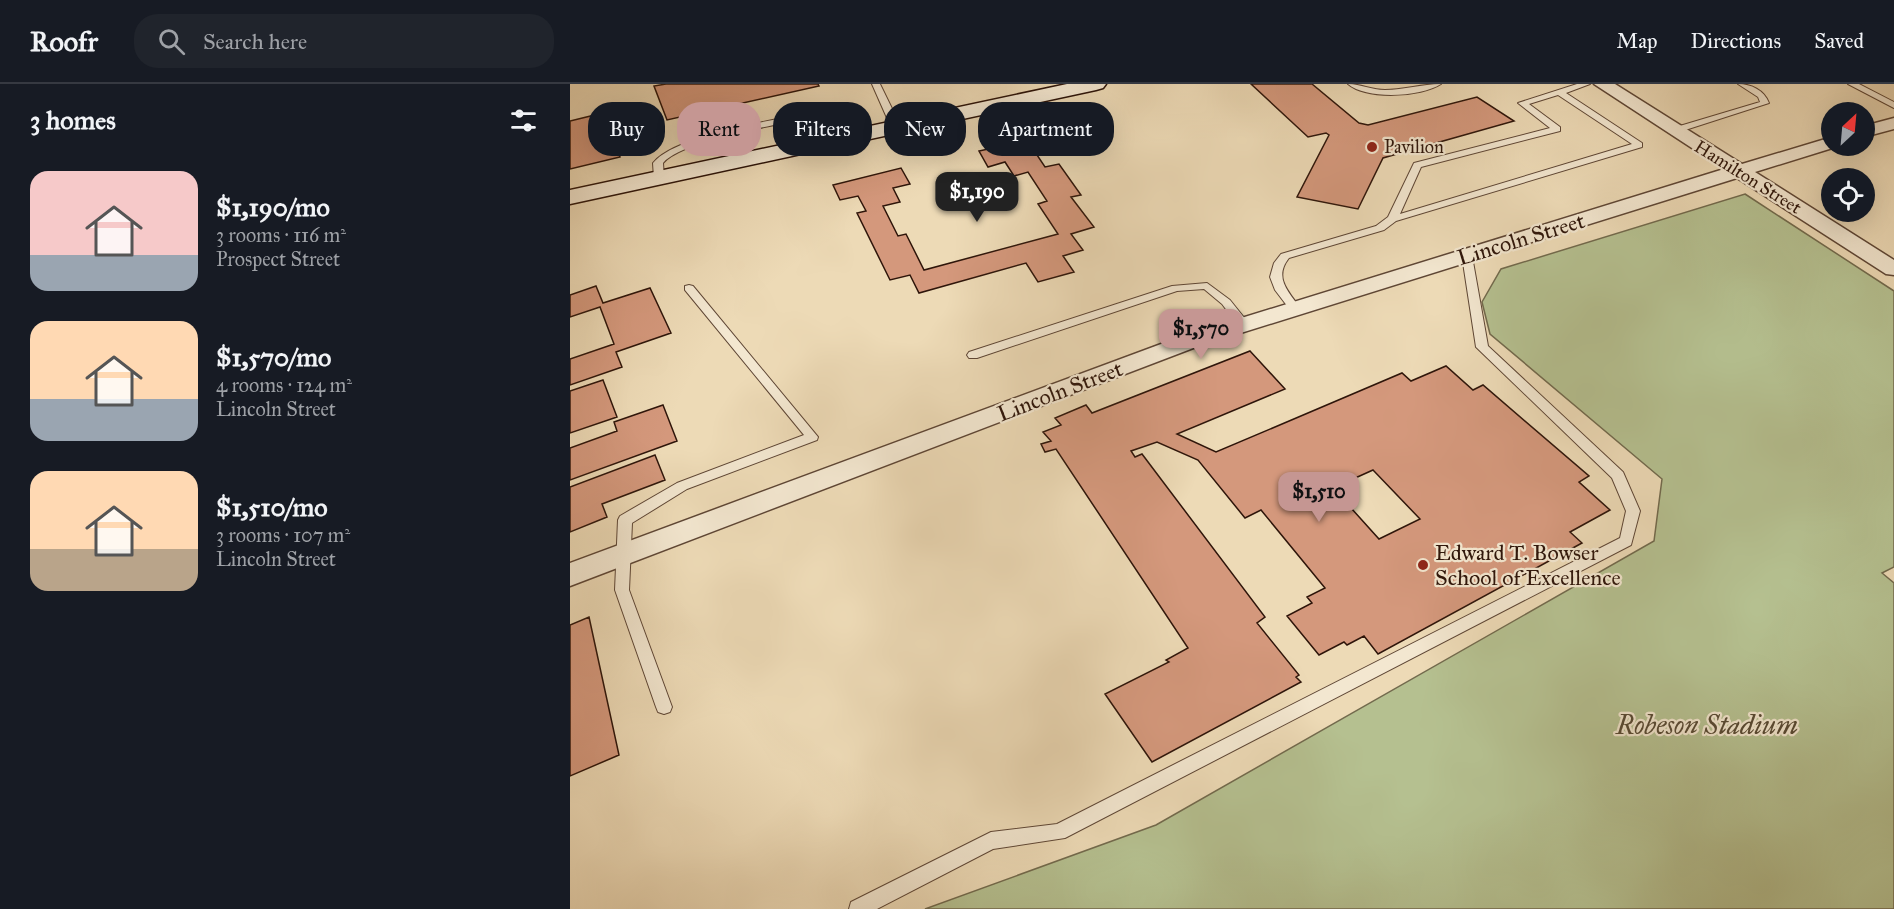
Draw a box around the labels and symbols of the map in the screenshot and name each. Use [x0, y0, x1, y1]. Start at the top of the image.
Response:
north arrow [1821, 102, 1875, 156]
street label: Hamilton Street [1690, 135, 1806, 219]
place label: Pavilion [1384, 136, 1444, 158]
marker: Pavilion [1365, 140, 1379, 154]
pin: $1,190 [928, 172, 1026, 223]
street label: Lincoln Street [1454, 207, 1588, 271]
pin: $1,570 [1152, 309, 1250, 360]
street label: Lincoln Street [994, 355, 1127, 427]
pin: $1,510 [1270, 472, 1368, 523]
place label: Edward T. Bowser School of Excellence [1435, 539, 1621, 591]
marker: Edward T. Bowser School of Excellence [1416, 558, 1430, 572]
park label: Robeson Stadium [1615, 708, 1798, 741]

